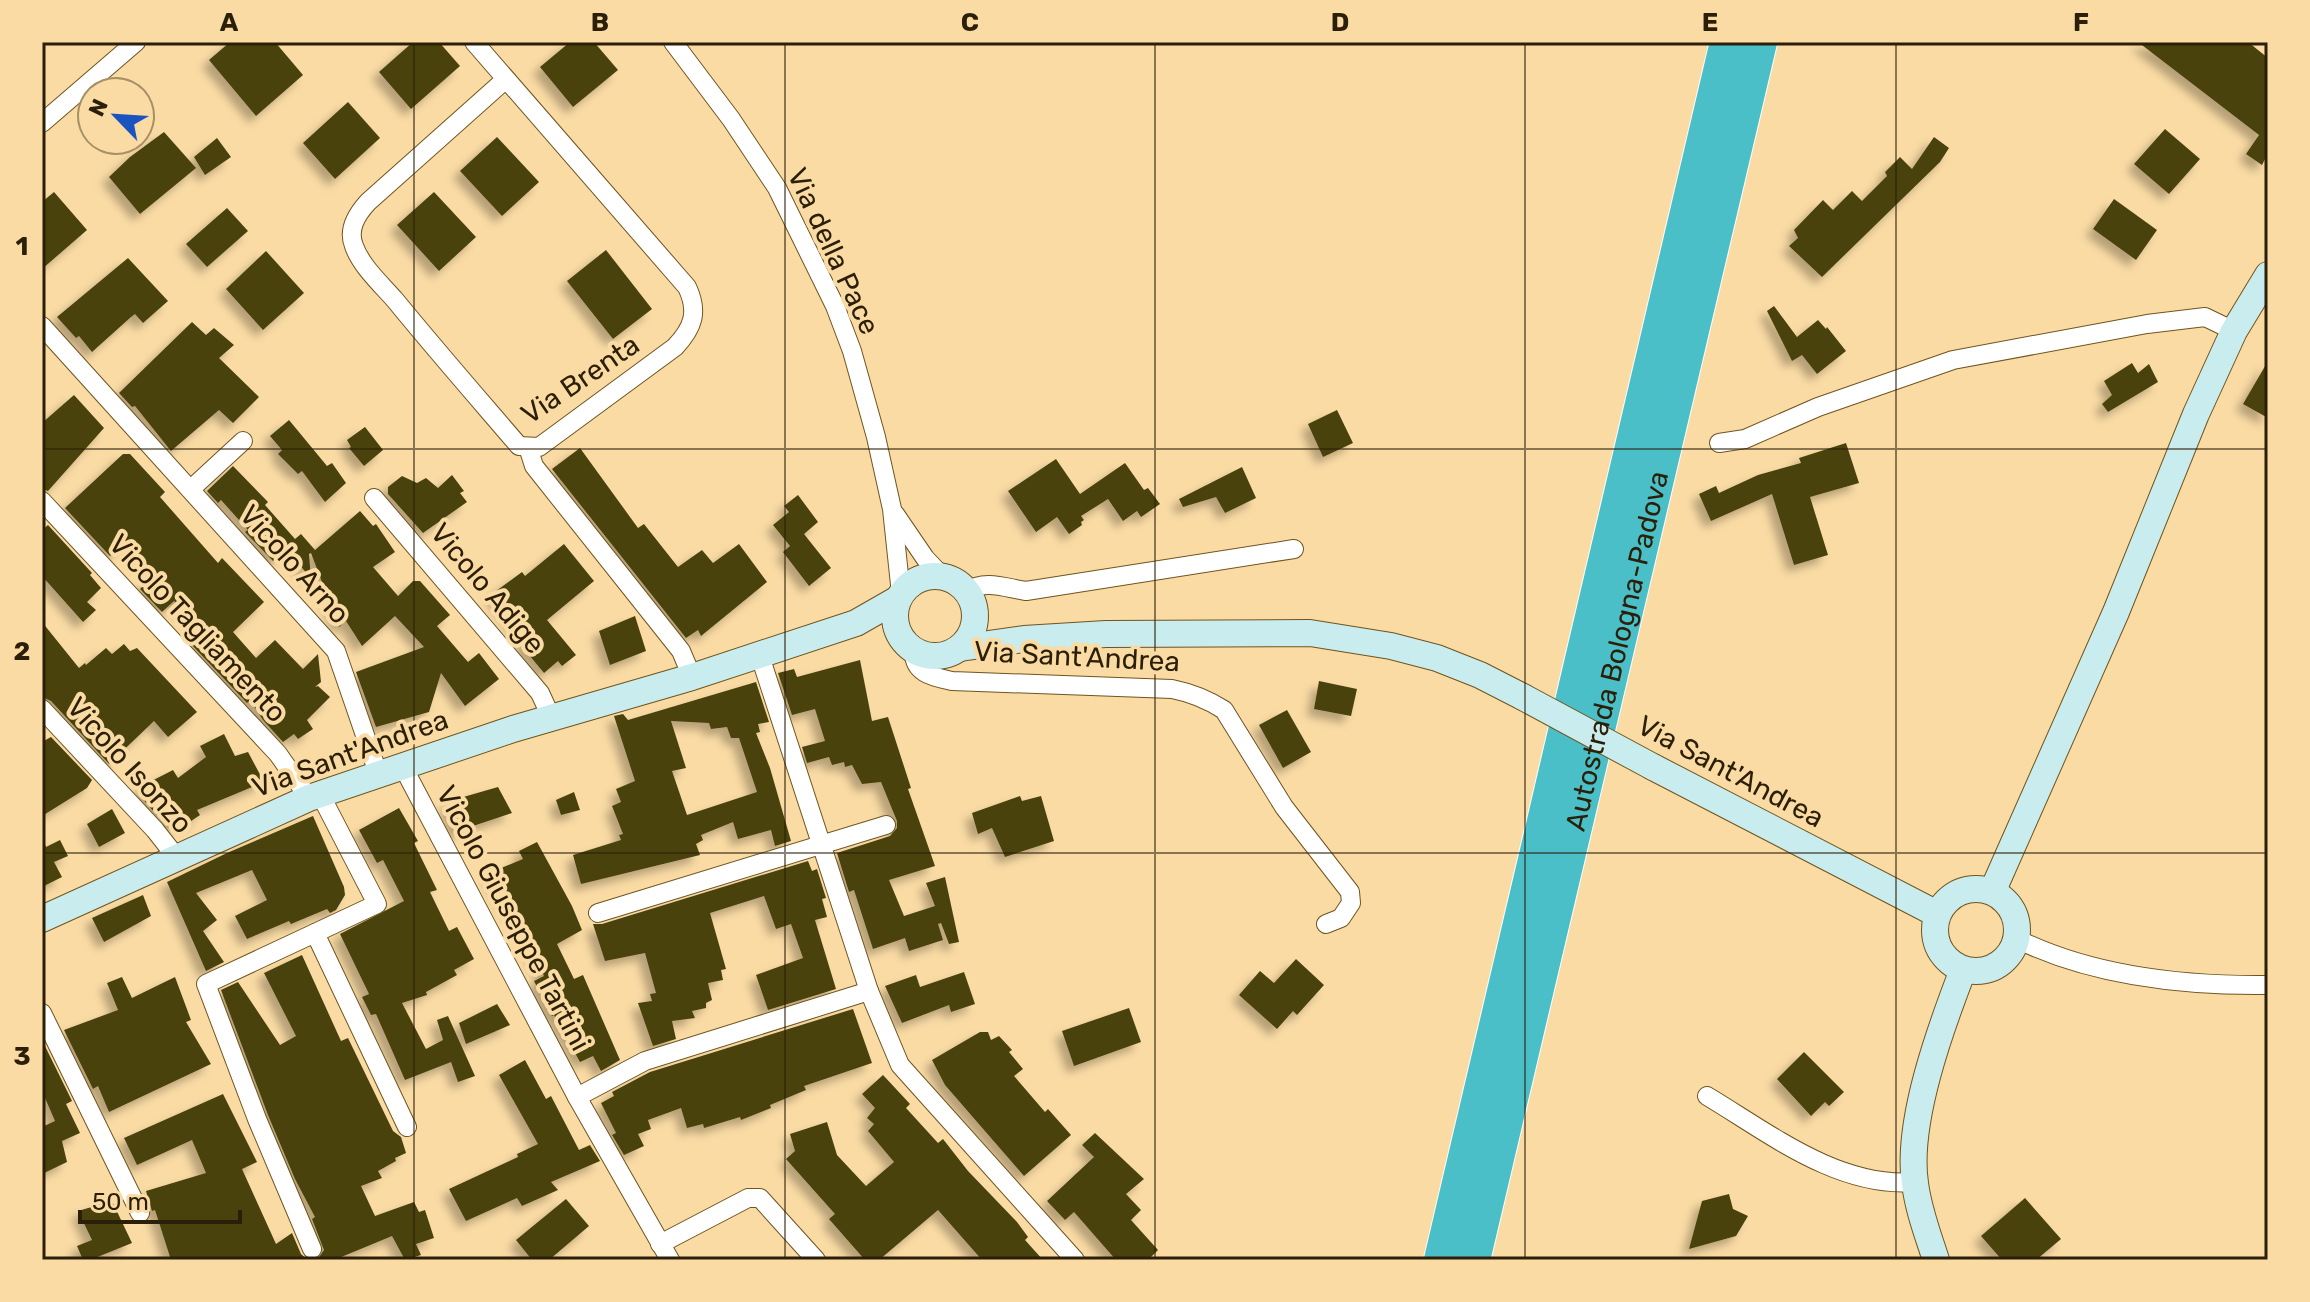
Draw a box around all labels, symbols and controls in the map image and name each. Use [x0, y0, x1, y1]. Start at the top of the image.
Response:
text: A [220, 7, 239, 38]
text: B [591, 7, 609, 38]
text: C [961, 7, 979, 38]
text: D [1331, 7, 1349, 38]
text: E [1702, 7, 1718, 38]
text: F [2073, 7, 2089, 38]
north arrow [76, 76, 156, 156]
text: N [83, 95, 114, 121]
street label: Via della Pace [781, 163, 887, 340]
text: 1 [16, 231, 28, 262]
street label: Via Brenta [515, 328, 646, 431]
street label: Autostrada Bologna-Padova [1559, 468, 1675, 834]
street label: Vicolo Arno [233, 498, 356, 630]
street label: Vicolo Adige [424, 516, 552, 660]
street label: Vicolo Tagliamento [102, 528, 293, 729]
street label: Via Sant'Andrea [973, 635, 1181, 678]
text: 2 [14, 636, 30, 667]
street label: Vicolo Isonzo [60, 691, 199, 840]
street label: Via Sant'Andrea [248, 703, 453, 804]
street label: Via Sant'Andrea [1632, 709, 1829, 834]
street label: Vicolo Giuseppe Tartini [430, 780, 597, 1056]
text: 3 [13, 1041, 31, 1072]
scale bar [80, 1174, 240, 1224]
text: 50 m [92, 1188, 149, 1216]

